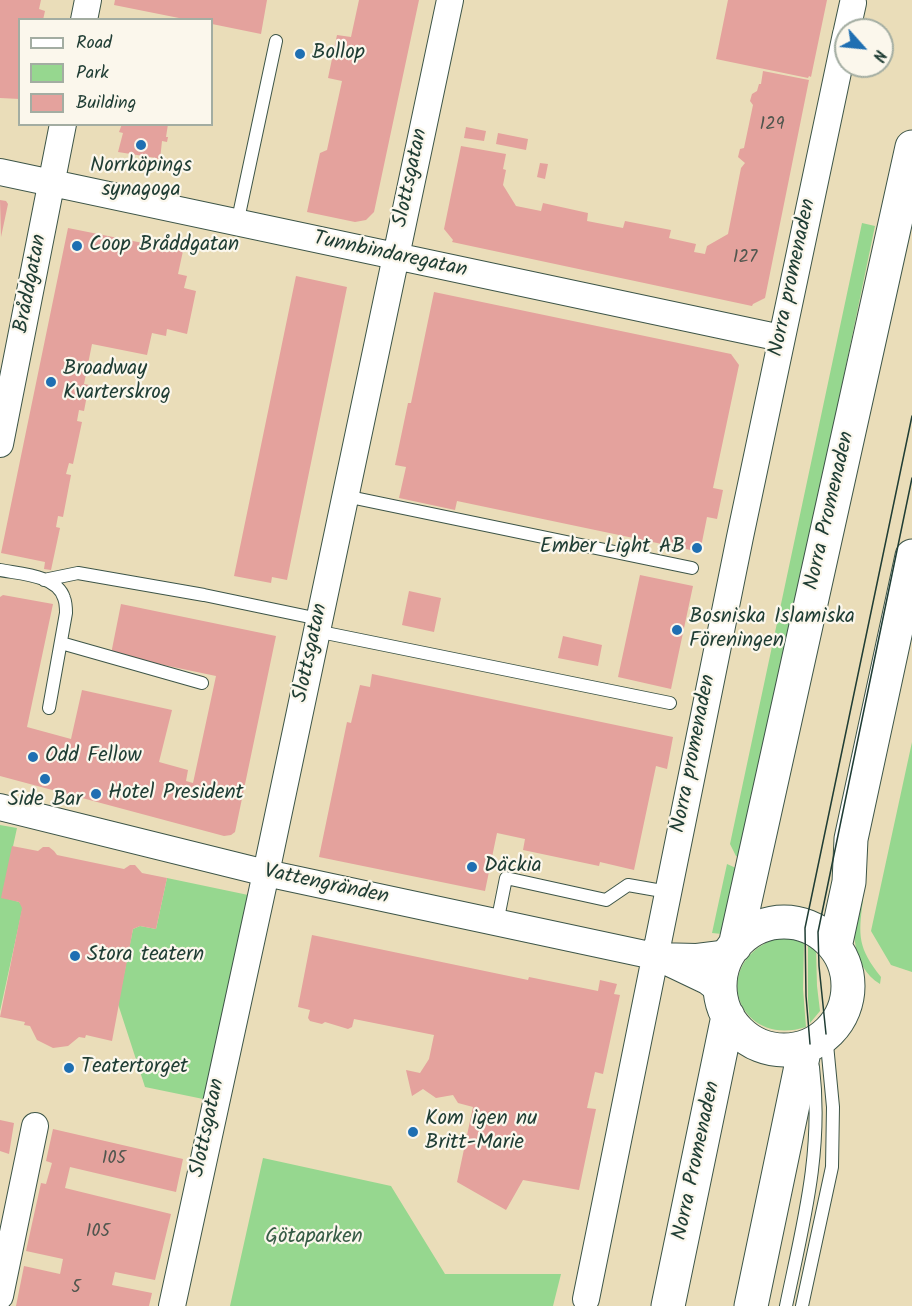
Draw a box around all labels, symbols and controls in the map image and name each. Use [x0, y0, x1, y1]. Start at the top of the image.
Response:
legend [18, 18, 213, 126]
north arrow [834, 18, 894, 78]
text: Road [76, 29, 112, 58]
place label: Bollop [312, 41, 365, 67]
text: N [865, 45, 892, 66]
marker: Bollop [293, 47, 307, 61]
text: Park [76, 59, 109, 88]
text: Building [76, 89, 136, 118]
house number: 129 [760, 115, 784, 137]
street label: Slottsgatan [389, 126, 435, 230]
marker: Norrköpings synagoga [134, 138, 148, 152]
place label: Norrköpings synagoga [90, 154, 192, 204]
street label: Norra promenaden [765, 197, 823, 359]
street label: Tunnbindaregatan [311, 227, 469, 285]
street label: Bråddgatan [10, 232, 54, 336]
place label: Coop Bråddgatan [89, 233, 239, 259]
marker: Coop Bråddgatan [70, 239, 84, 253]
house number: 127 [733, 248, 757, 270]
place label: Broadway Kvarterskrog [63, 357, 171, 407]
marker: Broadway Kvarterskrog [44, 375, 58, 389]
street label: Norra Promenaden [800, 429, 862, 593]
place label: Ember Light AB [540, 535, 685, 561]
marker: Ember Light AB [690, 541, 704, 555]
street label: Slottsgatan [289, 601, 335, 705]
place label: Bosniska Islamiska Föreningen [689, 605, 855, 655]
marker: Bosniska Islamiska Föreningen [670, 623, 684, 637]
street label: Norra promenaden [667, 673, 723, 835]
place label: Odd Fellow [45, 744, 142, 770]
marker: Odd Fellow [26, 750, 40, 764]
marker: Side Bar [38, 772, 52, 786]
place label: Hotel President [108, 781, 244, 807]
marker: Hotel President [89, 787, 103, 801]
place label: Side Bar [8, 788, 82, 814]
place label: Däckia [484, 854, 541, 880]
street label: Vattengränden [261, 860, 391, 912]
marker: Däckia [465, 860, 479, 874]
place label: Stora teatern [87, 943, 204, 969]
marker: Stora teatern [68, 949, 82, 963]
place label: Teatertorget [81, 1055, 188, 1081]
marker: Teatertorget [62, 1061, 76, 1075]
street label: Slottsgatan [186, 1076, 232, 1180]
street label: Norra Promenaden [669, 1079, 727, 1243]
place label: Kom igen nu Britt-Marie [425, 1107, 537, 1157]
marker: Kom igen nu Britt-Marie [406, 1125, 420, 1139]
house number: 105 [102, 1149, 126, 1171]
house number: 105 [86, 1222, 110, 1244]
park label: Götaparken [265, 1225, 363, 1251]
house number: 5 [71, 1278, 81, 1300]

